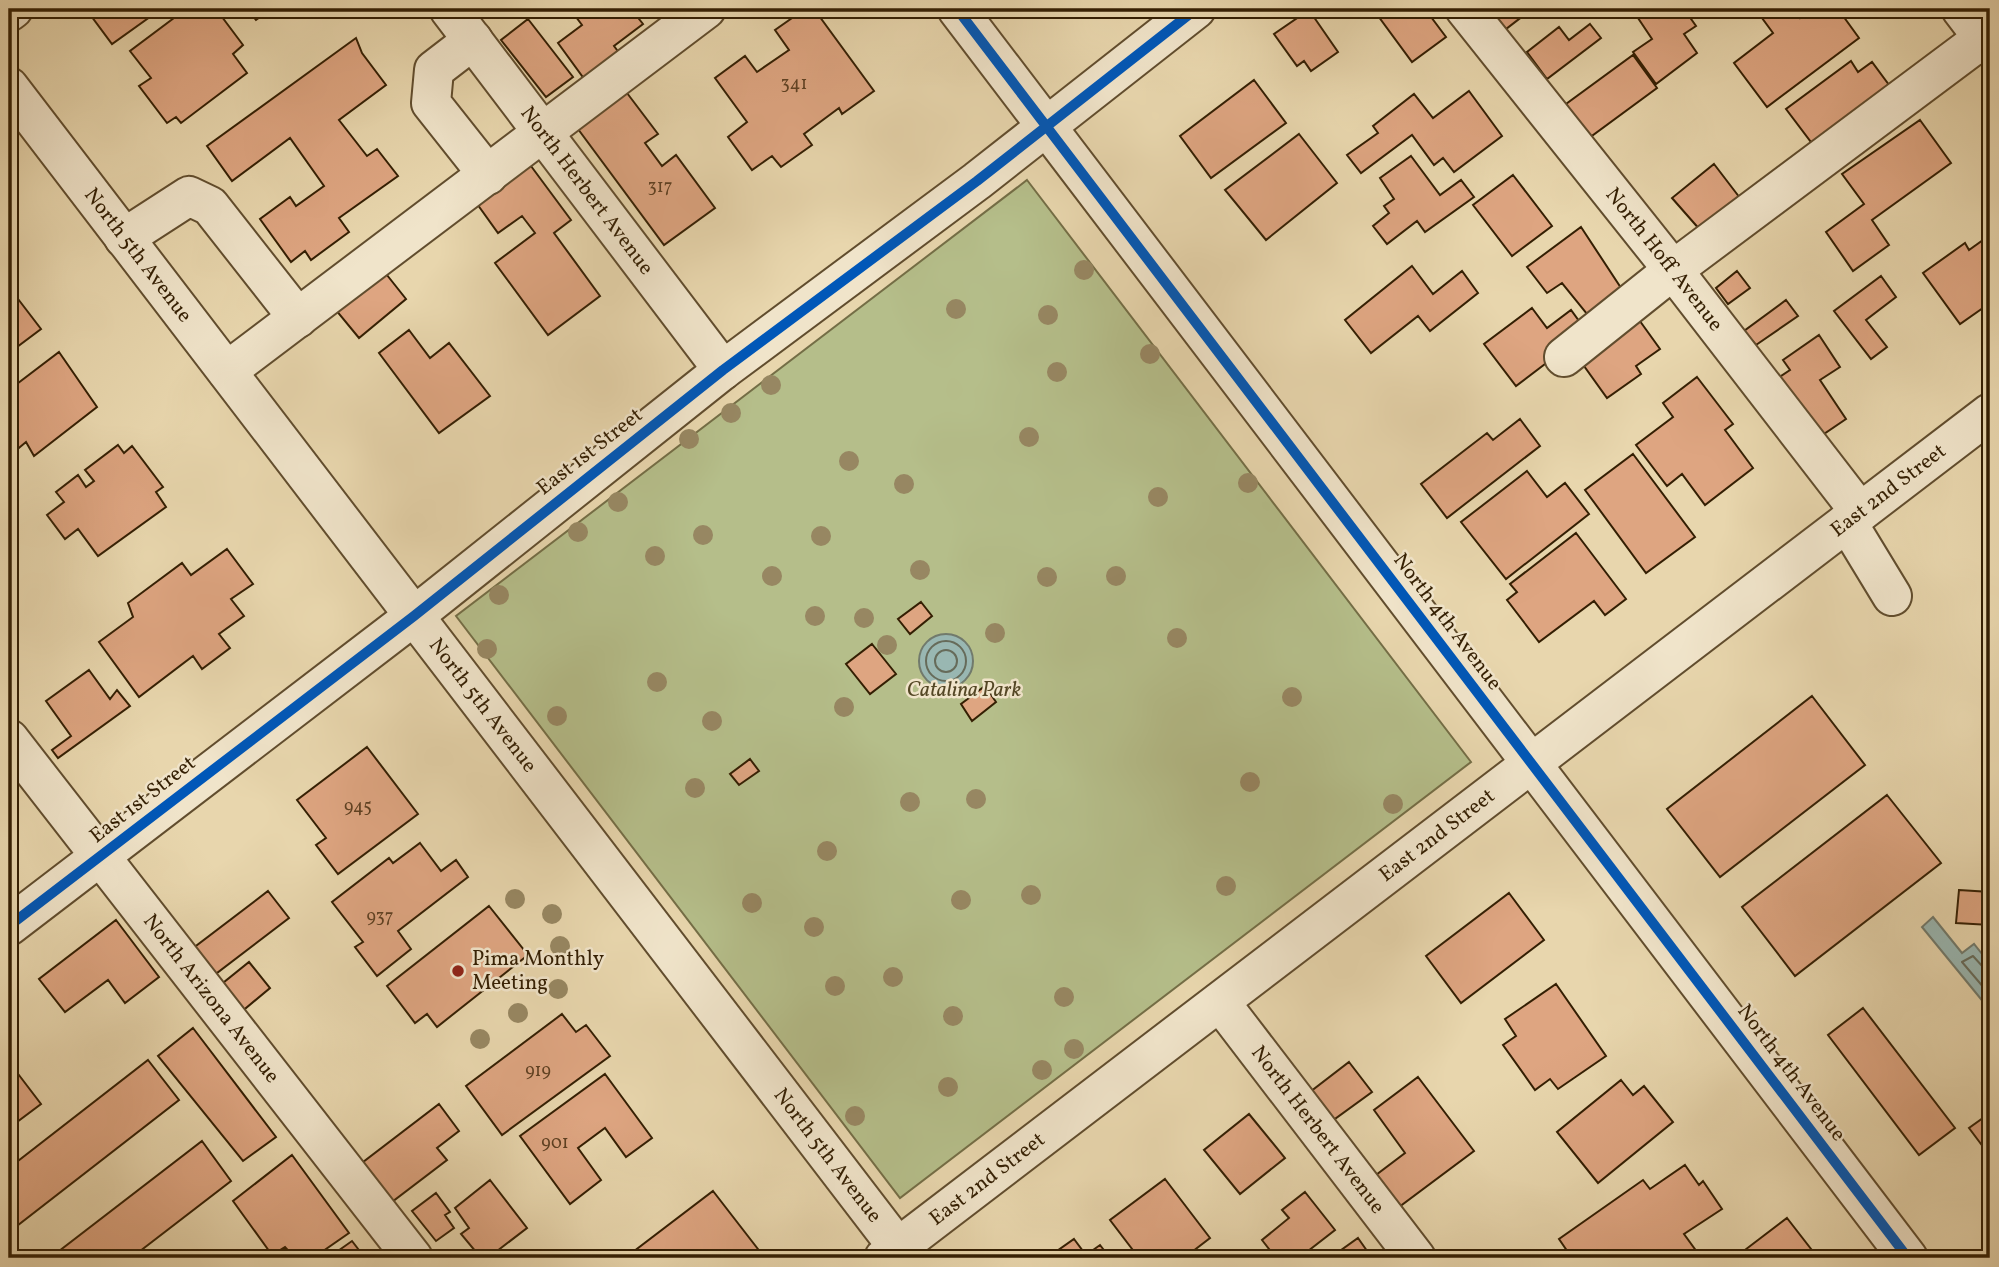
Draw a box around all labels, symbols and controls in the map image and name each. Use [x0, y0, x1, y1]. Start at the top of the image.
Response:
house number: 341 [781, 72, 807, 97]
street label: North Herbert Avenue [513, 100, 660, 281]
house number: 317 [648, 175, 672, 200]
street label: North Hoff Avenue [1598, 181, 1730, 338]
street label: North 5th Avenue [77, 182, 199, 329]
street label: East 1st Street [531, 401, 649, 503]
street label: East 2nd Street [1825, 437, 1952, 544]
street label: North 4th Avenue [1386, 547, 1508, 697]
street label: North 5th Avenue [422, 632, 544, 779]
park label: Catalina Park [907, 676, 1021, 705]
street label: East 1st Street [84, 749, 202, 851]
street label: East 2nd Street [1373, 782, 1501, 889]
house number: 945 [344, 795, 372, 820]
house number: 937 [367, 905, 393, 930]
street label: North Arizona Avenue [136, 908, 286, 1089]
place label: Pima Monthly Meeting [472, 945, 605, 998]
marker: Pima Monthly Meeting [450, 963, 466, 979]
street label: North 4th Avenue [1730, 998, 1852, 1148]
street label: North Herbert Avenue [1244, 1040, 1392, 1220]
house number: 919 [525, 1059, 551, 1084]
street label: North 5th Avenue [767, 1082, 889, 1229]
street label: East 2nd Street [923, 1125, 1051, 1233]
house number: 901 [541, 1131, 569, 1156]

